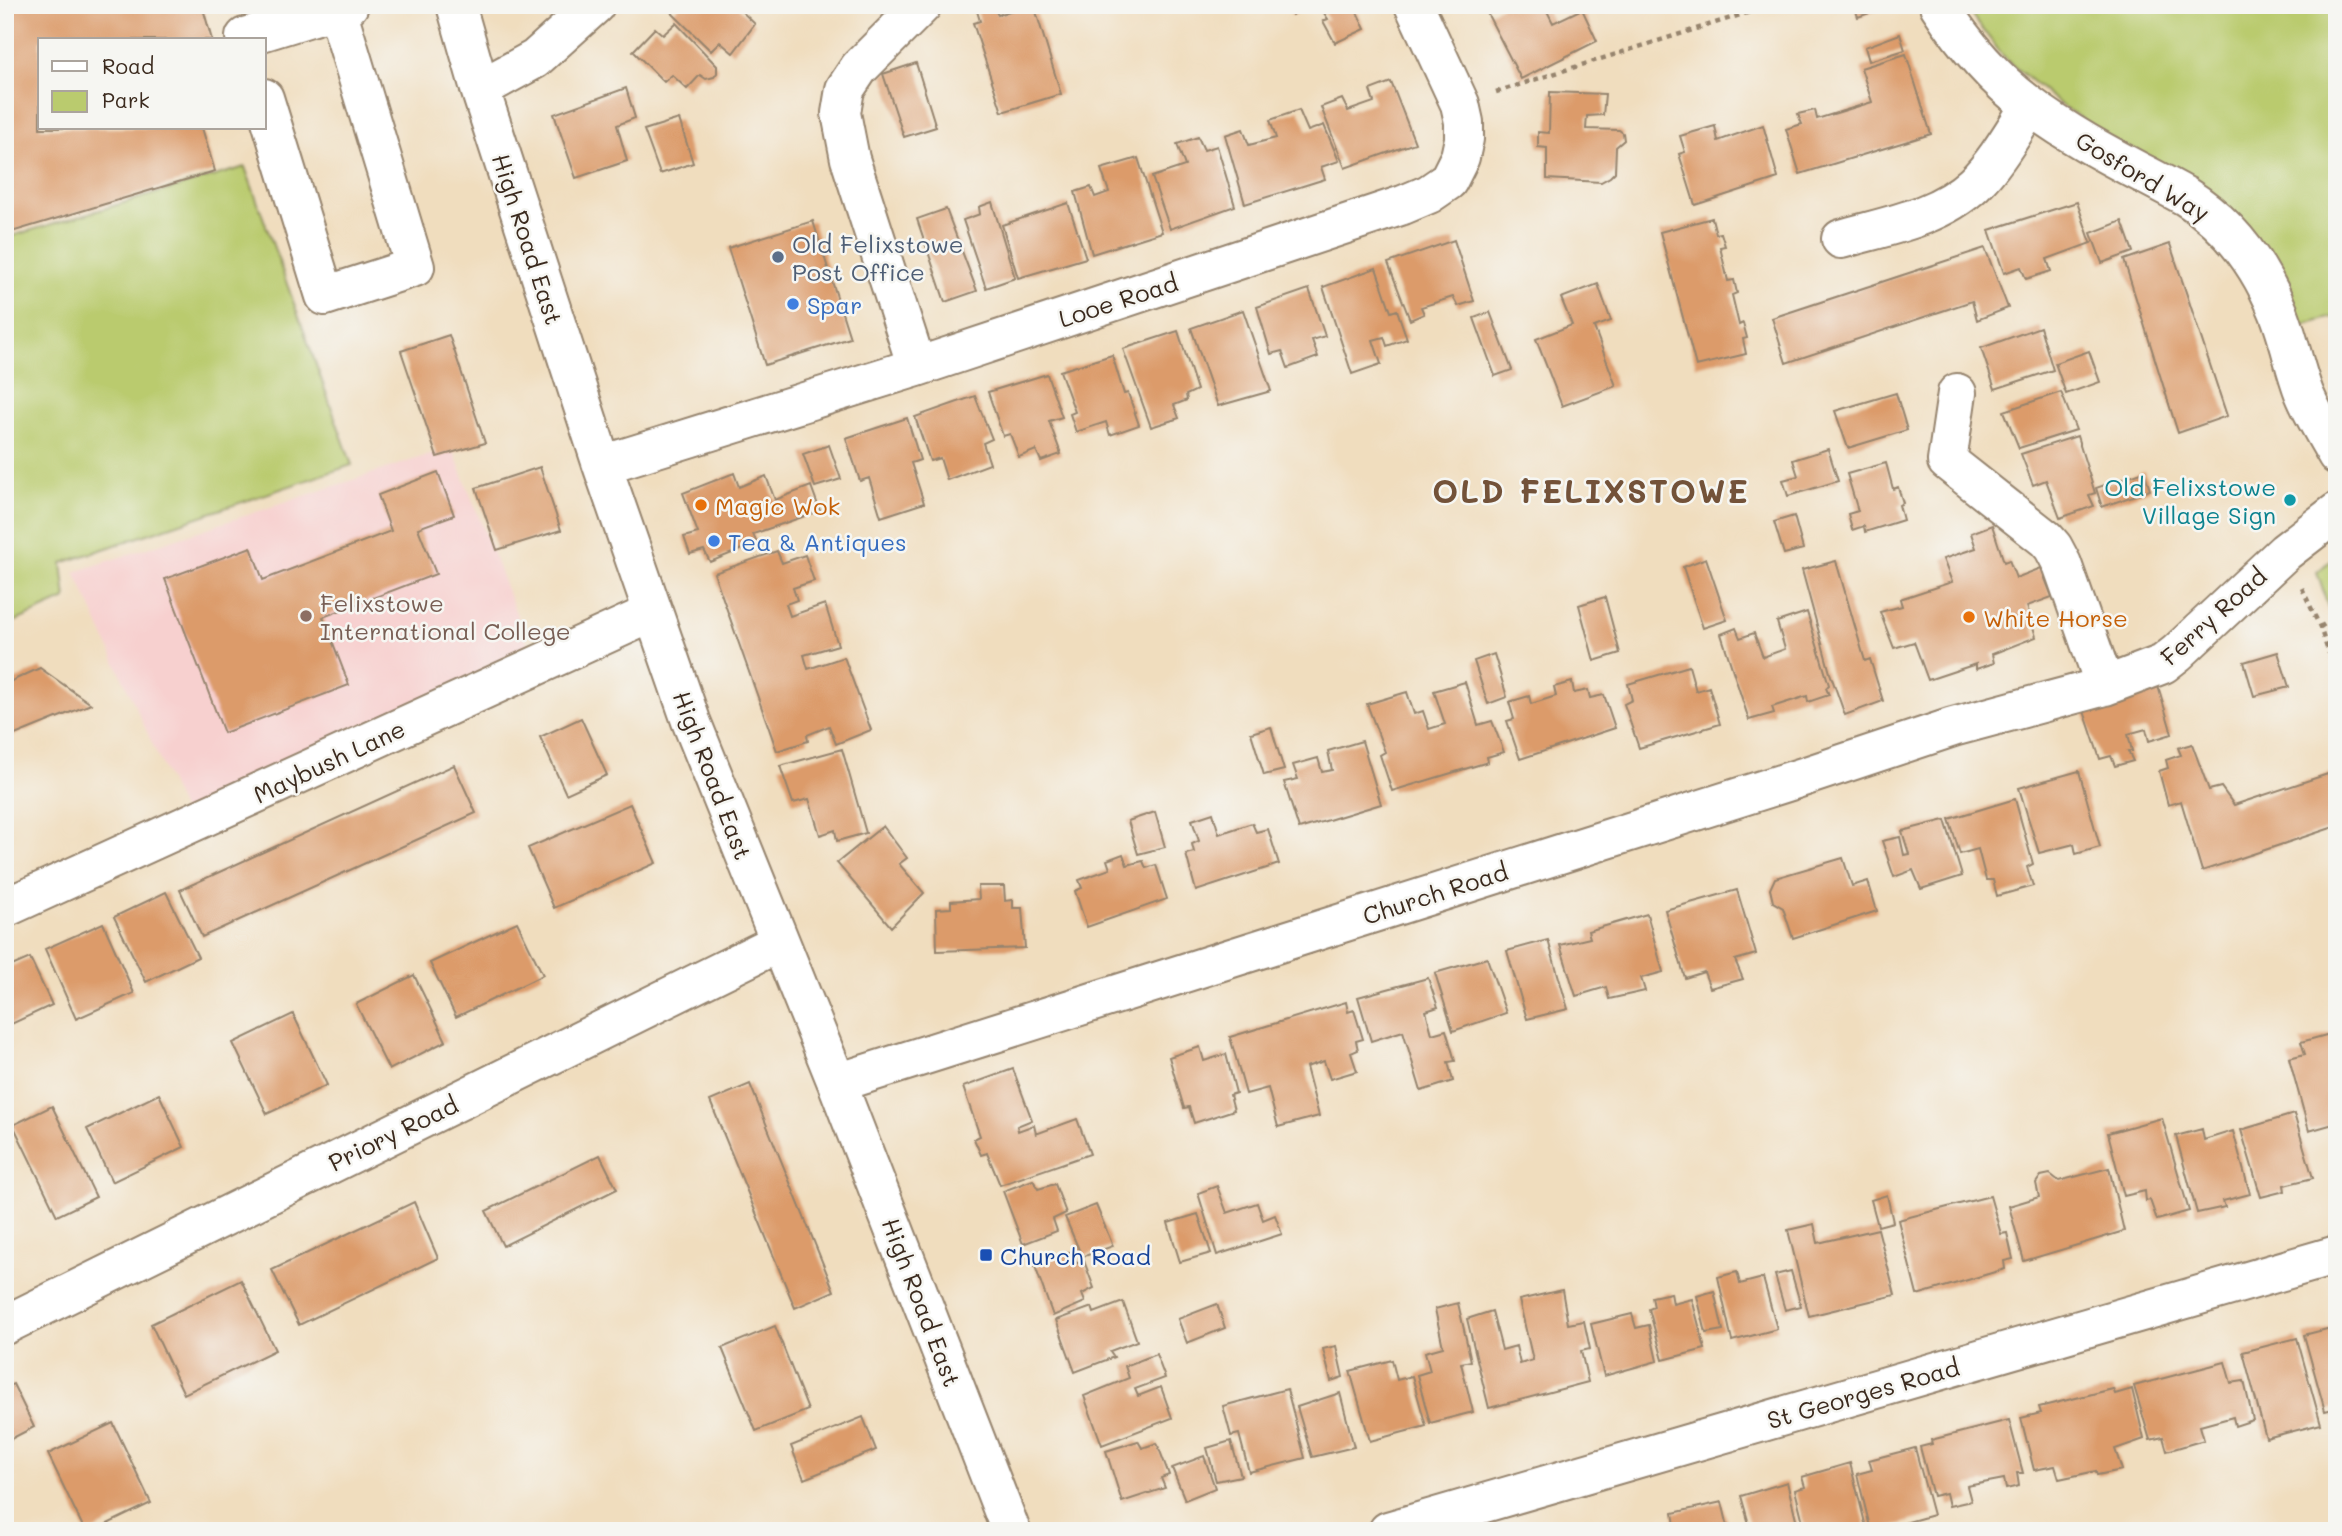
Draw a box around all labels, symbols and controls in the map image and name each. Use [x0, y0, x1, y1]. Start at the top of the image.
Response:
legend [38, 38, 266, 130]
text: Road [102, 52, 154, 79]
text: Park [102, 86, 150, 113]
street label: Gosford Way [2070, 124, 2216, 228]
street label: High Road East [486, 150, 570, 328]
place label: Old Felixstowe Post Office [792, 228, 964, 287]
marker: Old Felixstowe Post Office [770, 249, 786, 265]
street label: Looe Road [1055, 266, 1181, 334]
place label: Spar [807, 289, 862, 320]
marker: Spar [785, 296, 801, 312]
district label: OLD FELIXSTOWE [1432, 469, 1750, 511]
place label: Old Felixstowe Village Sign [2104, 471, 2276, 530]
place label: Magic Wok [715, 490, 840, 521]
marker: Old Felixstowe Village Sign [2282, 492, 2298, 508]
marker: Magic Wok [693, 497, 709, 513]
place label: Tea & Antiques [728, 526, 907, 557]
marker: Tea & Antiques [706, 533, 722, 549]
street label: Ferry Road [2153, 560, 2273, 672]
place label: Felixstowe International College [320, 587, 571, 646]
place label: White Horse [1983, 602, 2128, 633]
marker: Felixstowe International College [298, 608, 314, 624]
marker: White Horse [1961, 609, 1977, 625]
street label: High Road East [667, 686, 759, 864]
street label: Maybush Lane [248, 712, 410, 810]
street label: Church Road [1358, 855, 1512, 931]
street label: Priory Road [323, 1088, 463, 1178]
street label: High Road East [876, 1213, 968, 1391]
place label: Church Road [1000, 1240, 1151, 1271]
marker: Church Road [978, 1247, 994, 1263]
street label: St Georges Road [1763, 1351, 1963, 1435]

